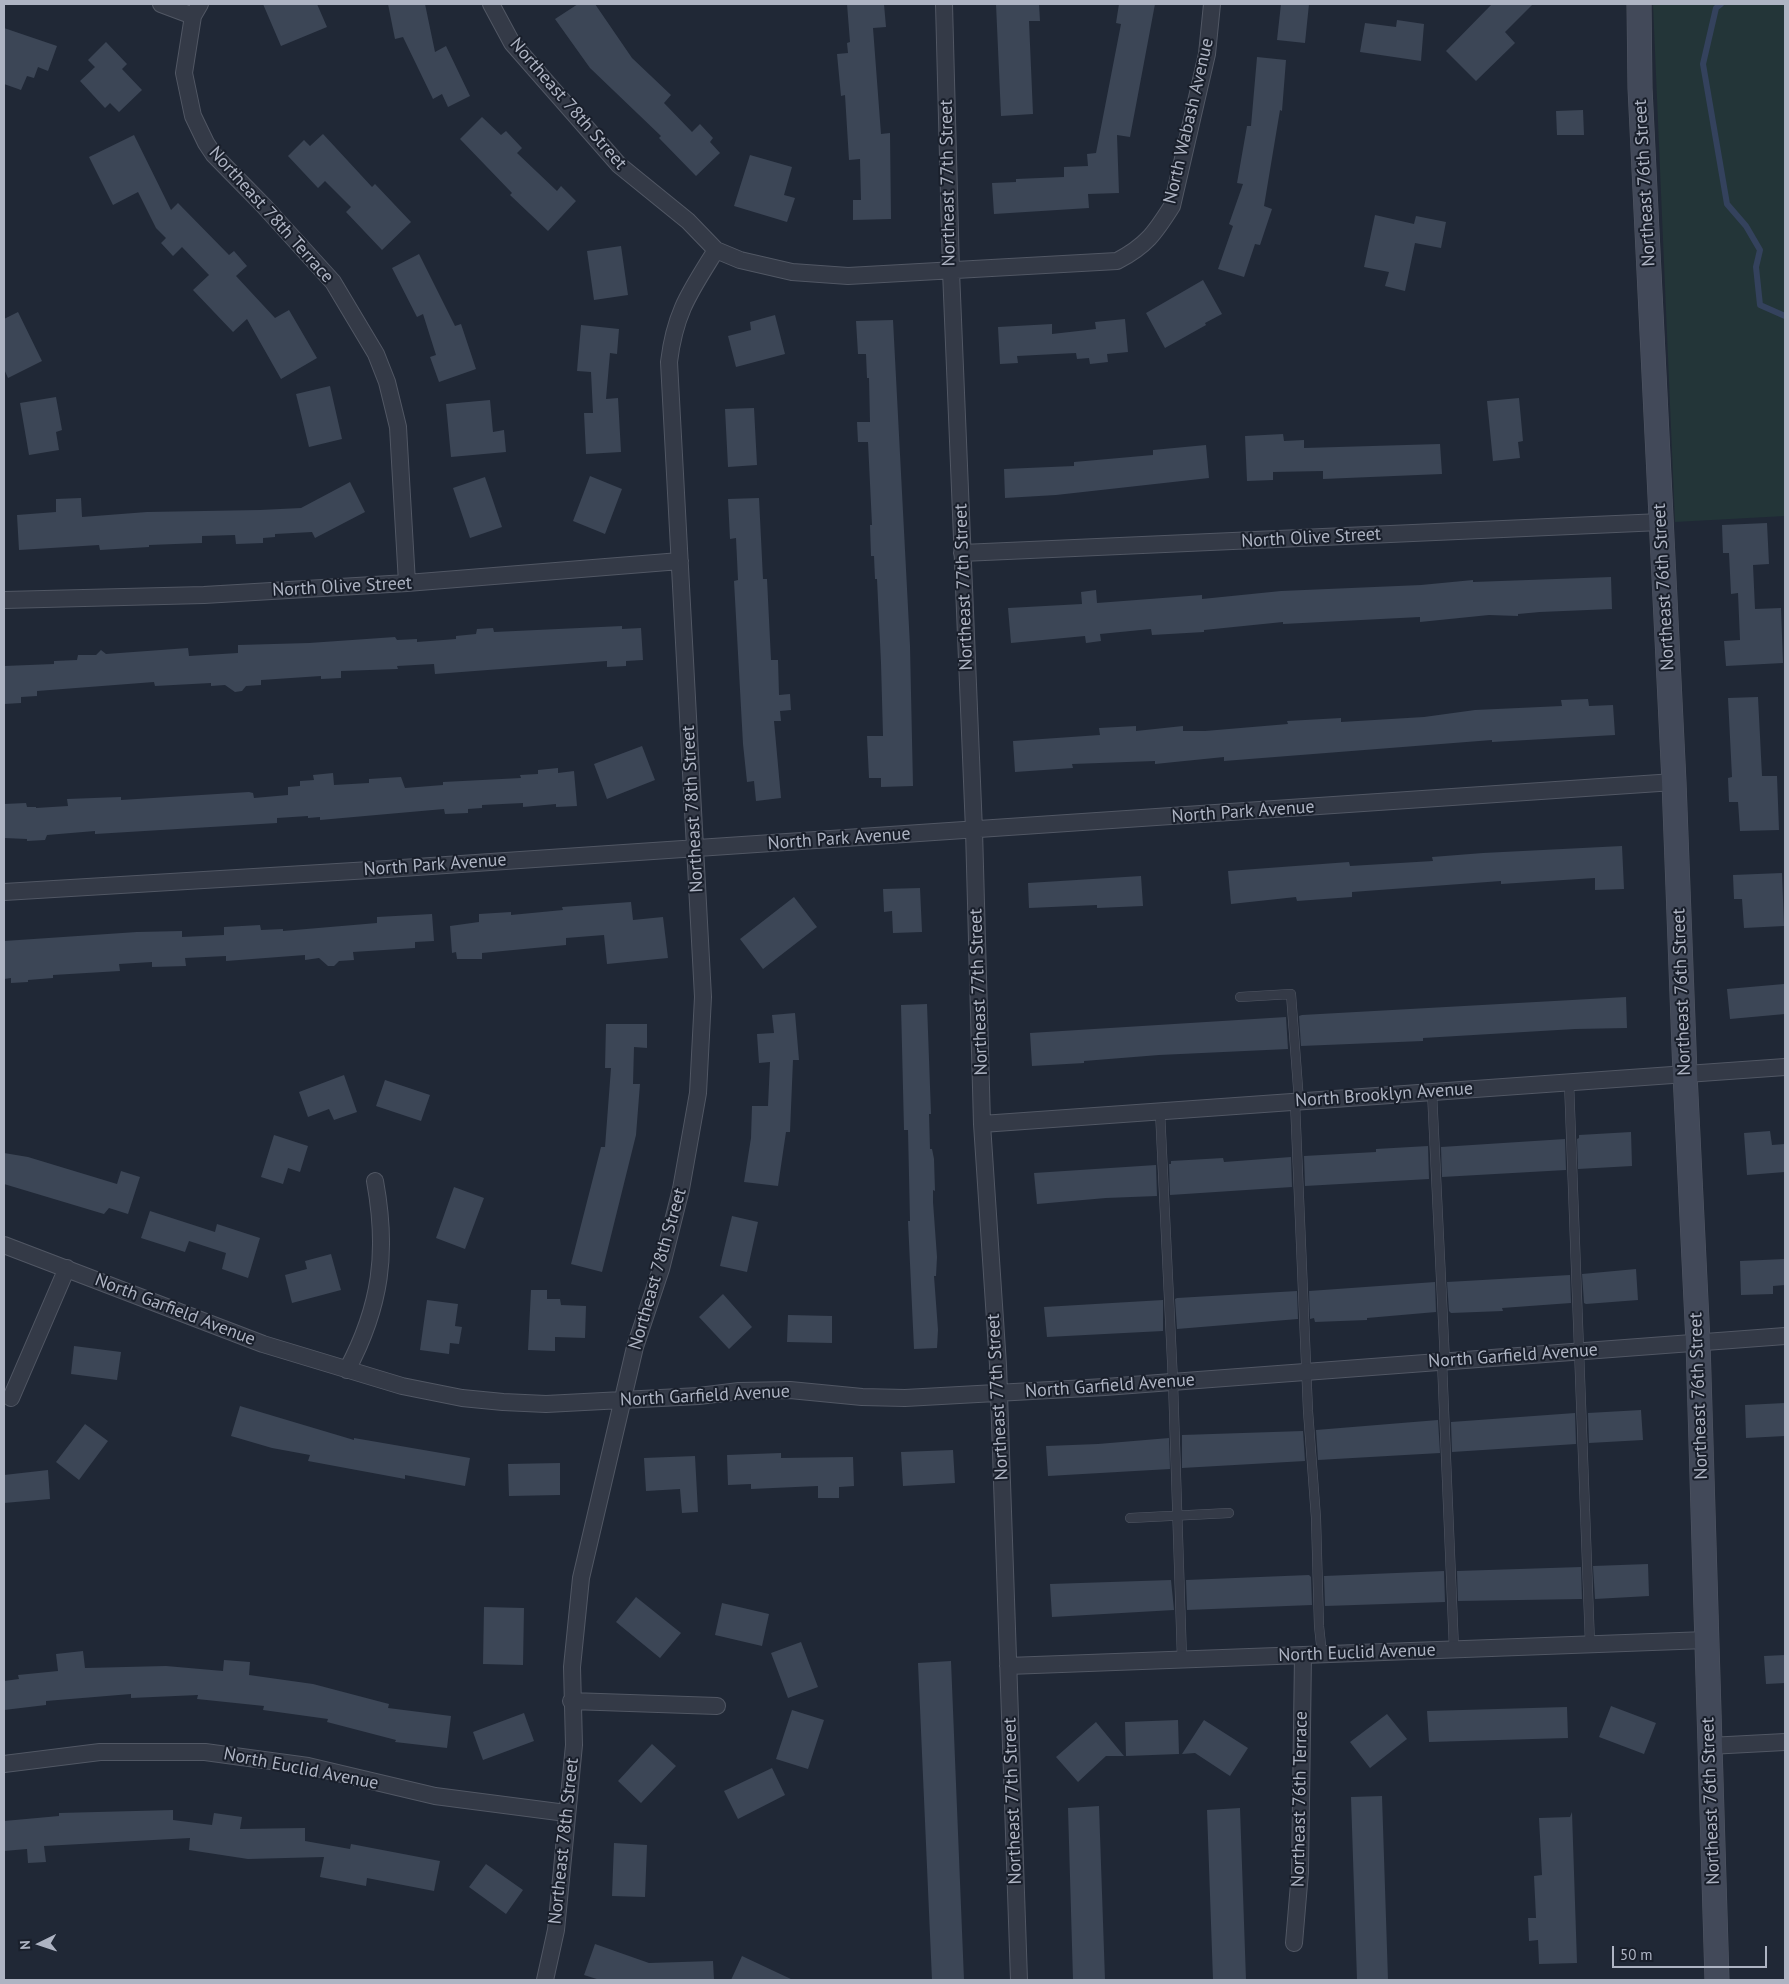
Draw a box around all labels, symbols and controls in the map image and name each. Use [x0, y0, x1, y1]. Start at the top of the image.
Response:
street label: Northeast 78th Street [505, 34, 631, 174]
street label: North Wabash Avenue [1159, 36, 1219, 206]
street label: Northeast 77th Street [936, 99, 960, 267]
street label: Northeast 76th Street [1630, 99, 1660, 267]
street label: Northeast 78th Terrace [204, 142, 338, 288]
street label: Northeast 77th Street [950, 503, 978, 671]
street label: Northeast 76th Street [1649, 503, 1679, 671]
street label: North Olive Street [1241, 524, 1381, 552]
street label: North Olive Street [272, 573, 412, 601]
street label: Northeast 78th Street [678, 725, 708, 893]
street label: North Park Avenue [1171, 796, 1315, 828]
street label: North Park Avenue [767, 823, 911, 855]
street label: North Park Avenue [363, 849, 507, 881]
street label: Northeast 77th Street [965, 908, 993, 1076]
street label: Northeast 76th Street [1668, 908, 1696, 1076]
street label: North Brooklyn Avenue [1294, 1078, 1474, 1112]
street label: Northeast 78th Street [625, 1186, 691, 1352]
street label: North Garfield Avenue [92, 1269, 258, 1351]
street label: Northeast 76th Street [1685, 1312, 1713, 1480]
street label: Northeast 77th Street [983, 1313, 1013, 1481]
street label: North Garfield Avenue [1427, 1339, 1599, 1373]
street label: North Garfield Avenue [1024, 1369, 1196, 1403]
street label: North Garfield Avenue [620, 1381, 790, 1411]
street label: North Euclid Avenue [1278, 1639, 1436, 1667]
street label: Northeast 76th Terrace [1288, 1711, 1312, 1887]
street label: Northeast 77th Street [999, 1717, 1027, 1885]
street label: Northeast 76th Street [1697, 1717, 1725, 1885]
street label: North Euclid Avenue [222, 1743, 380, 1795]
street label: Northeast 78th Street [545, 1757, 583, 1925]
north arrow [15, 1919, 65, 1969]
scale bar [1614, 1936, 1769, 1968]
text: N [16, 1940, 34, 1950]
text: 50 m [1620, 1945, 1653, 1964]

